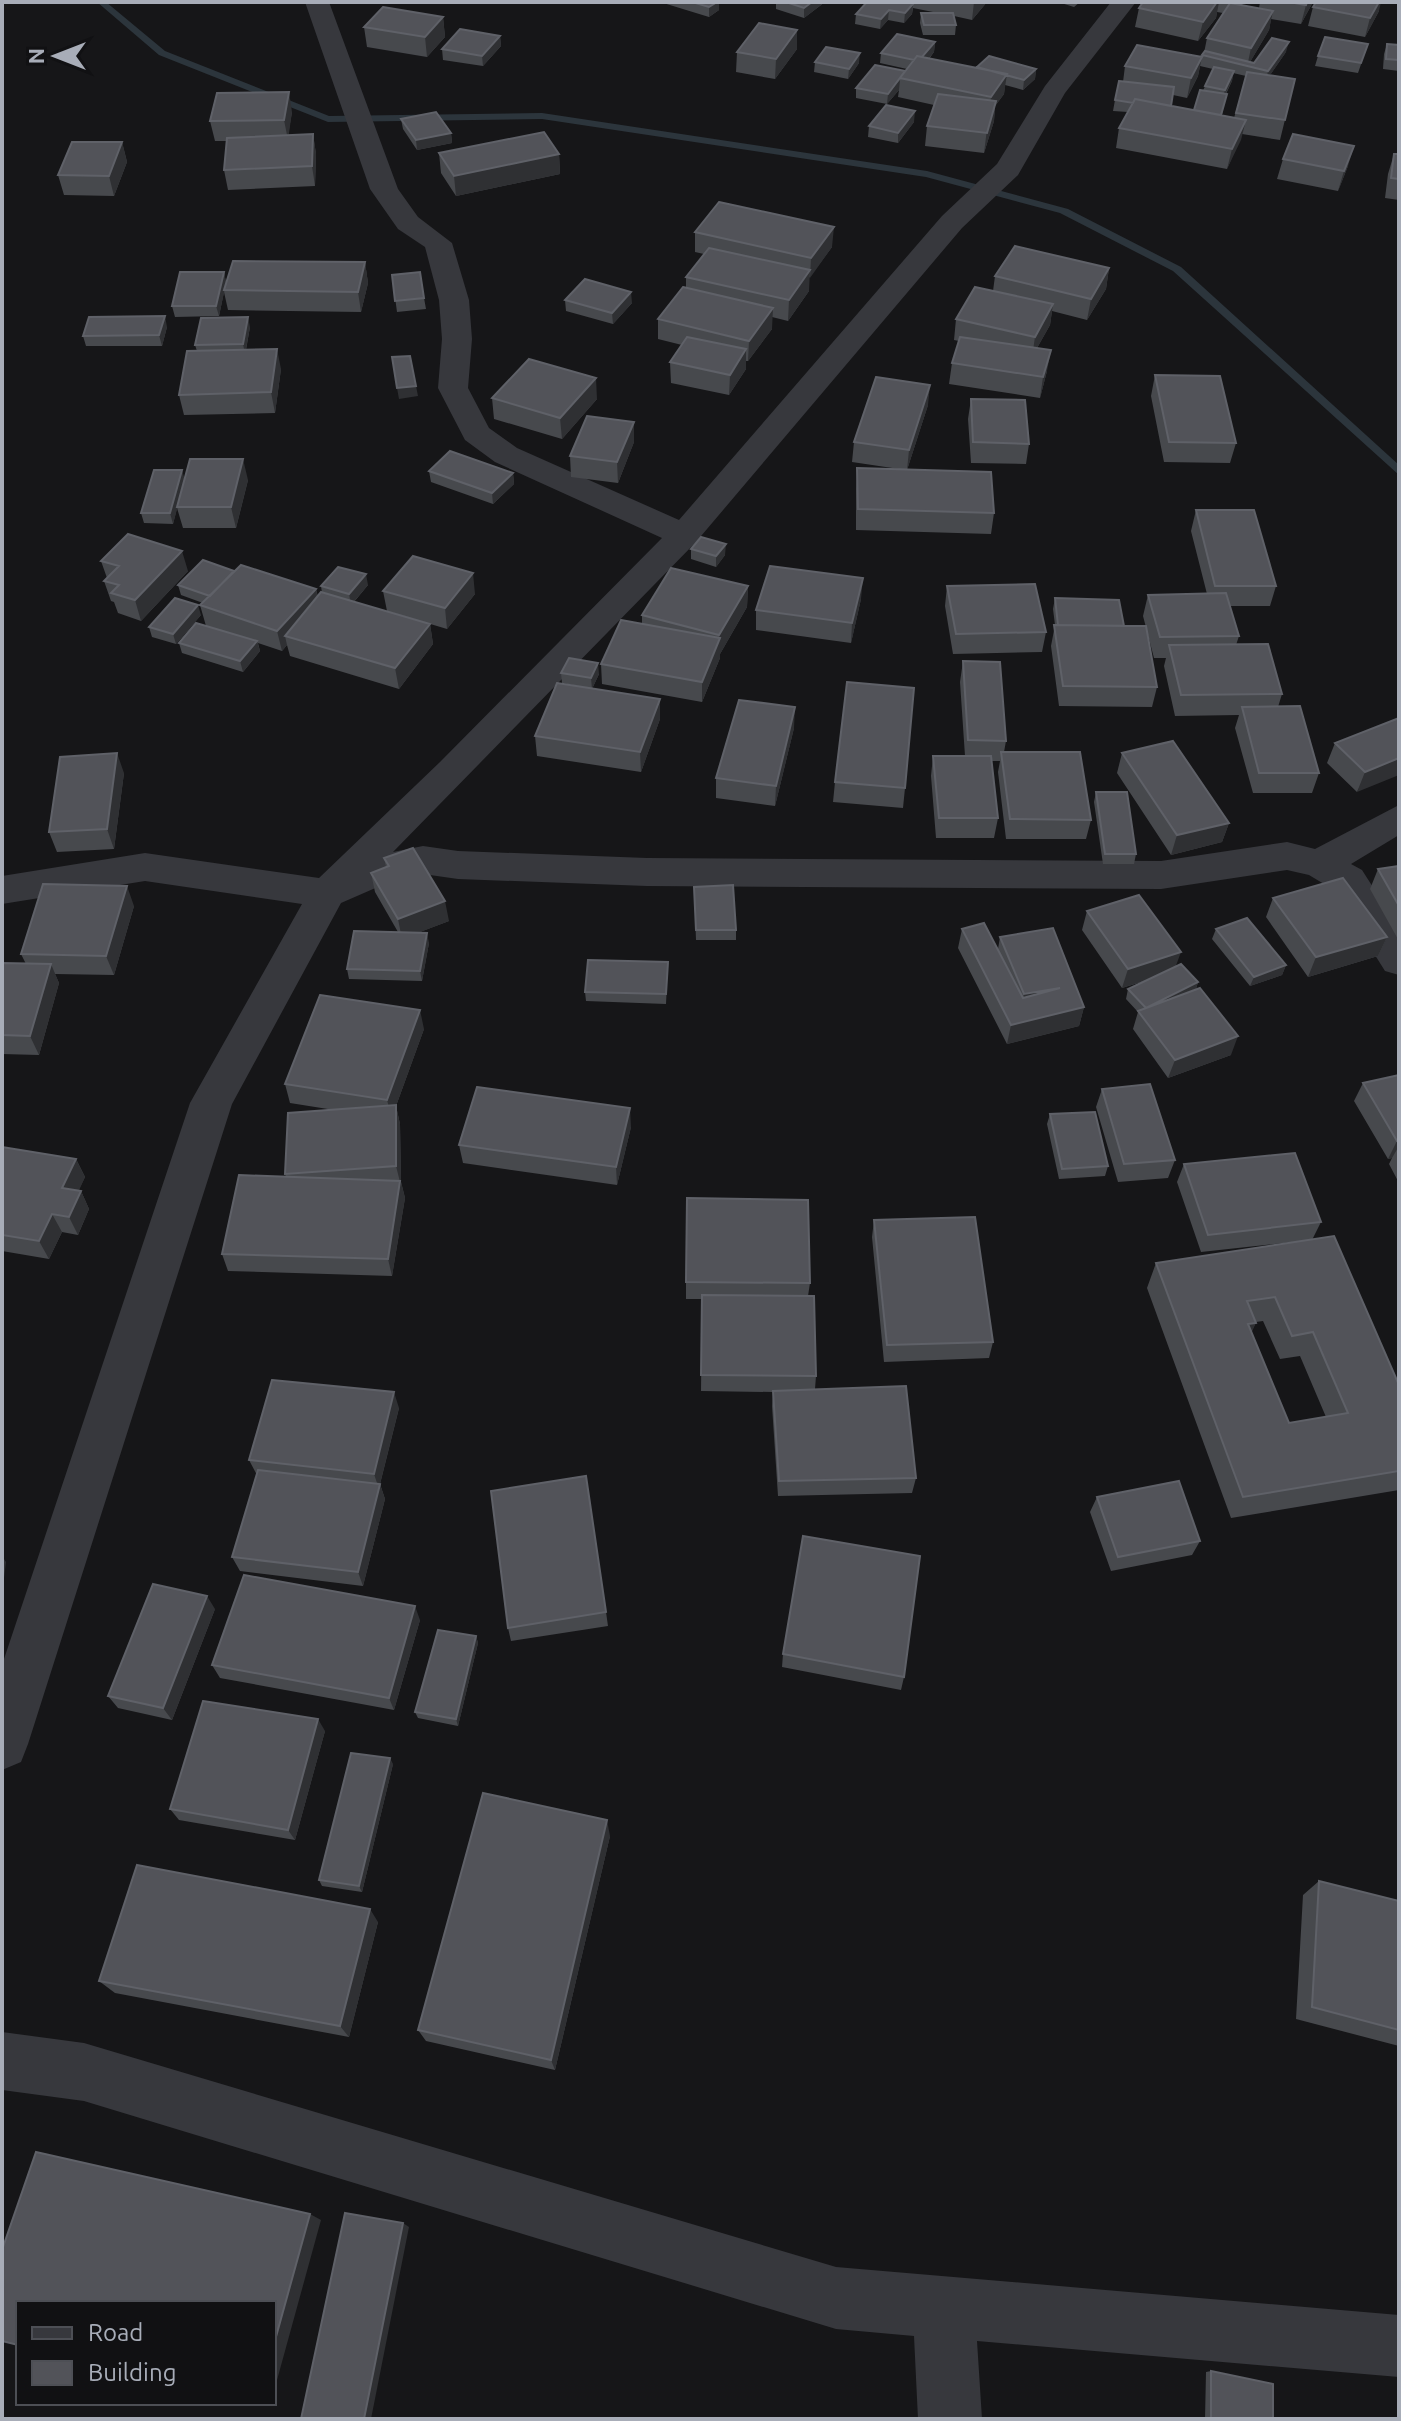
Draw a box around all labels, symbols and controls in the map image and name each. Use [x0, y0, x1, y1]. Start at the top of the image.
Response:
north arrow [16, 16, 96, 96]
text: N [23, 48, 48, 64]
legend [16, 2301, 276, 2405]
text: Road [88, 2319, 143, 2346]
text: Building [88, 2359, 176, 2386]

